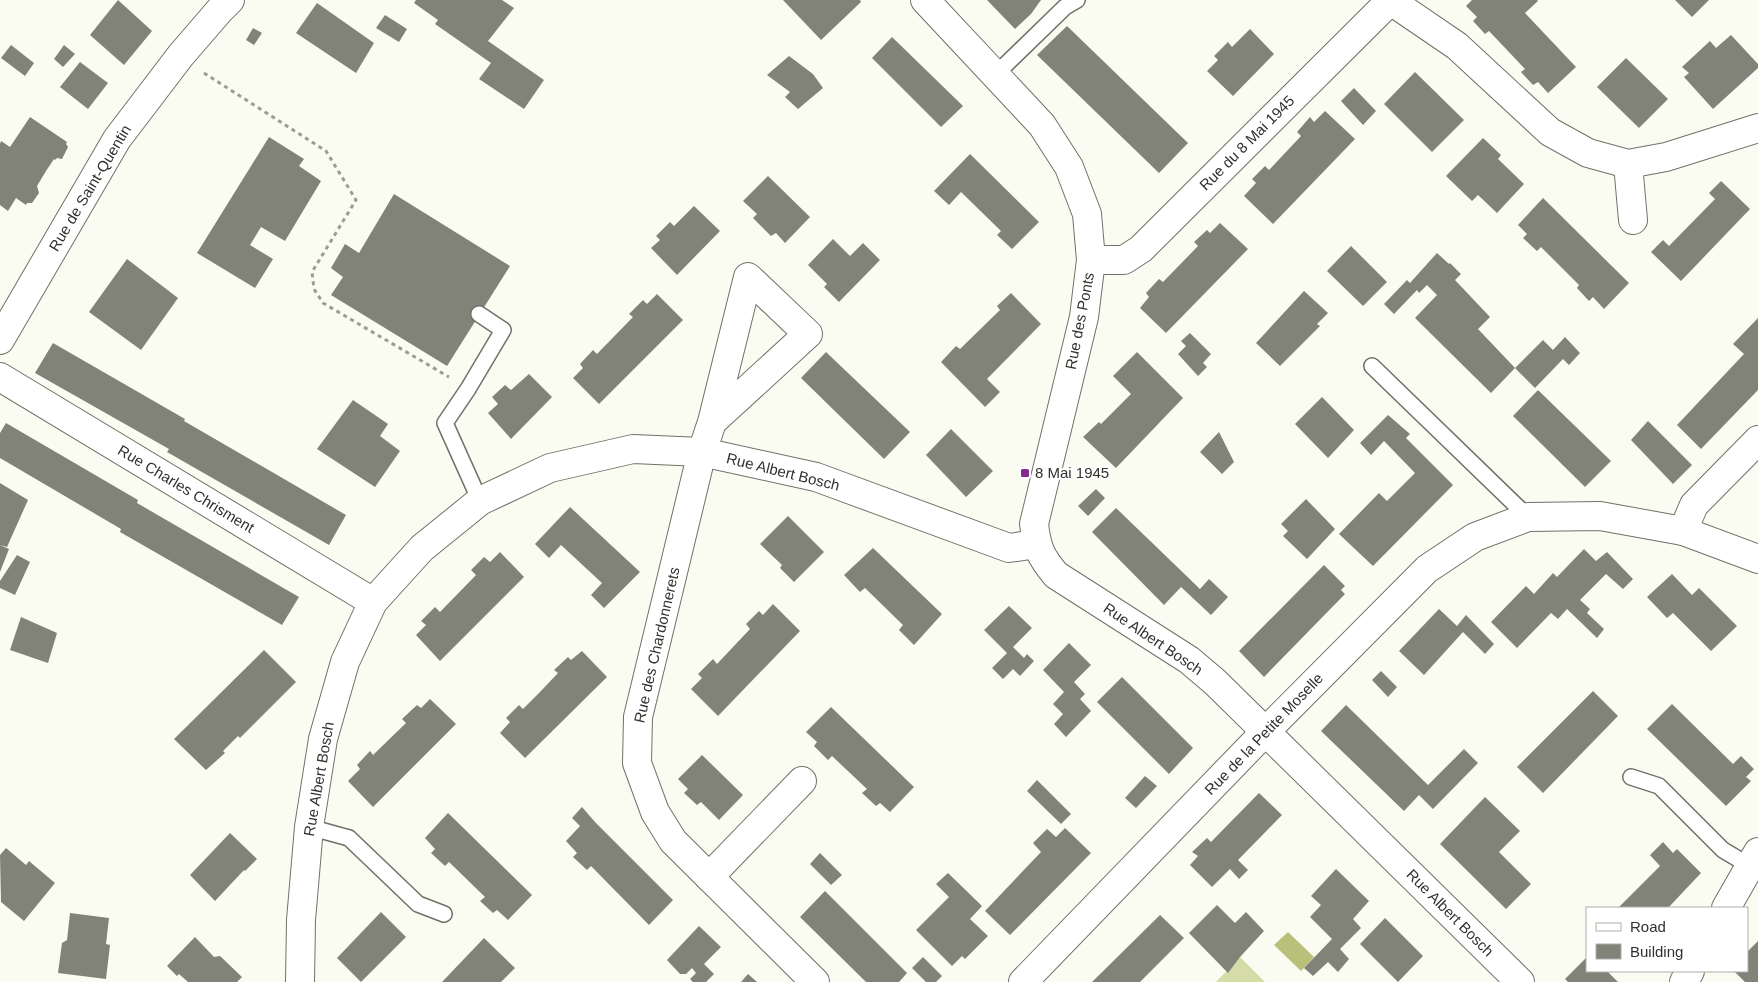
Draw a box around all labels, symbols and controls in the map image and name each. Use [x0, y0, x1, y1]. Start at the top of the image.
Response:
street label: Rue du 8 Mai 1945 [1196, 92, 1297, 193]
street label: Rue de Saint-Quentin [45, 122, 134, 254]
street label: Rue des Ponts [1062, 271, 1097, 371]
street label: Rue Charles Chrisment [115, 441, 258, 536]
street label: Rue Albert Bosch [725, 449, 841, 494]
place label: 8 Mai 1945 [1035, 464, 1109, 481]
marker: 8 Mai 1945 [1019, 467, 1031, 479]
street label: Rue des Chardonnerets [630, 565, 683, 724]
street label: Rue Albert Bosch [1100, 599, 1206, 678]
street label: Rue de la Petite Moselle [1201, 669, 1326, 798]
street label: Rue Albert Bosch [300, 720, 337, 837]
street label: Rue Albert Bosch [1403, 866, 1497, 960]
legend [1586, 907, 1748, 972]
text: Road [1630, 918, 1666, 935]
text: Building [1630, 943, 1683, 960]

